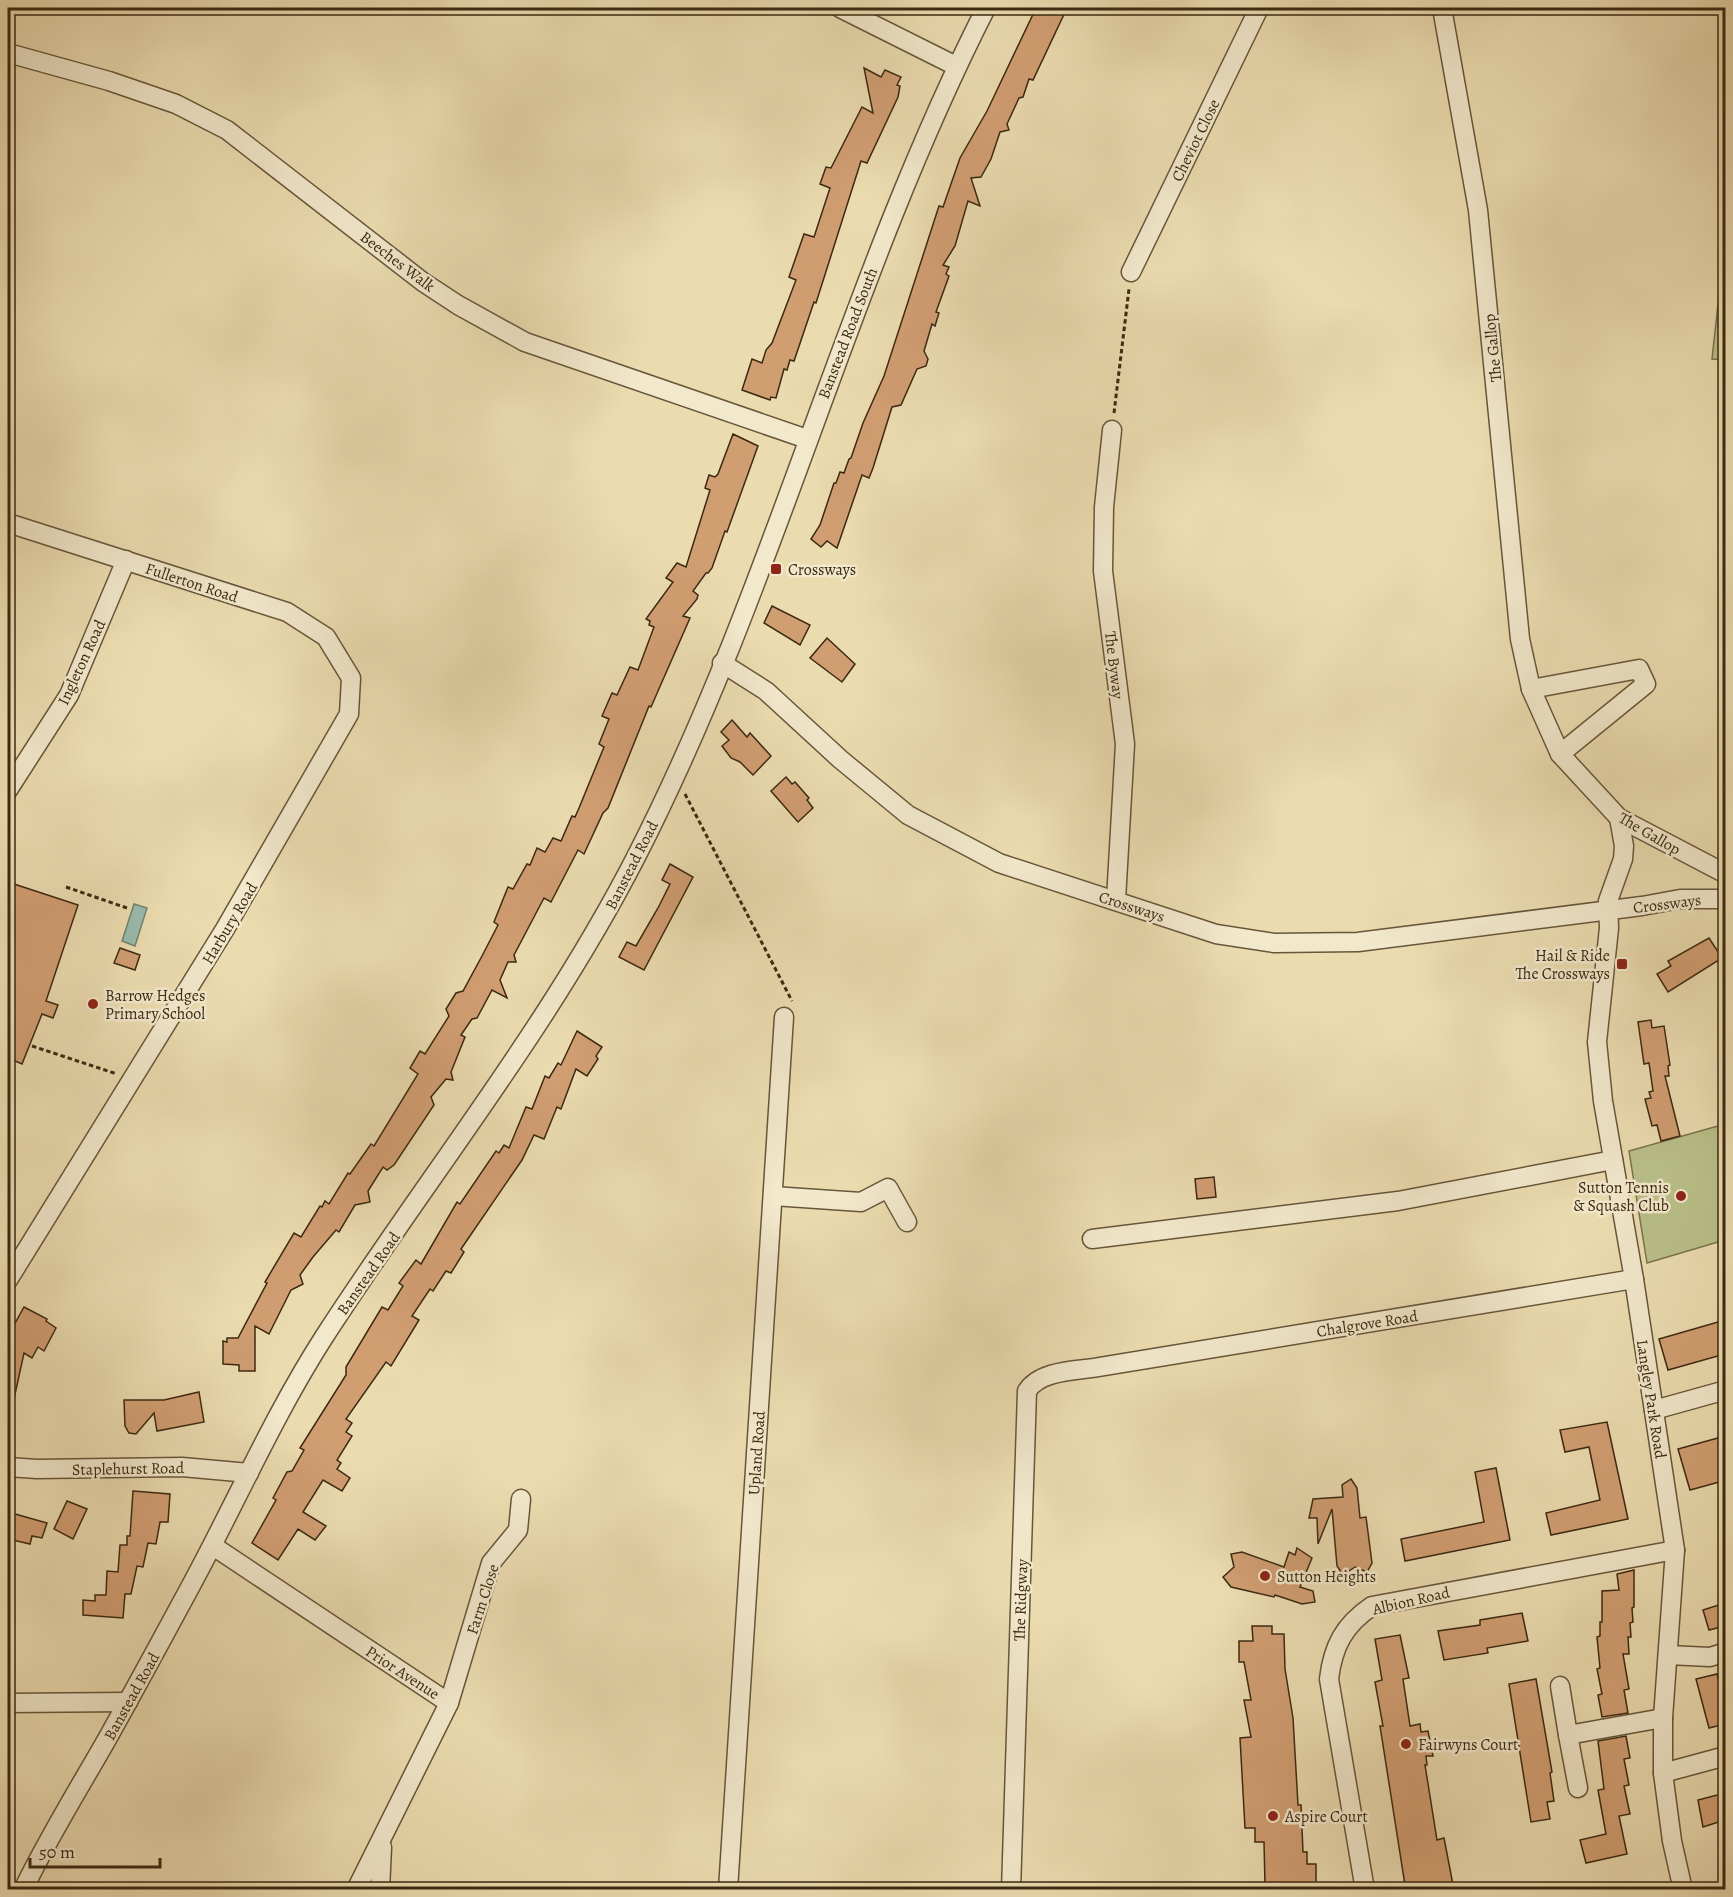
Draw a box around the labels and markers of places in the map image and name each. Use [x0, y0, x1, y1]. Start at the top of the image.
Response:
place label: Crossways [788, 559, 856, 581]
marker: Crossways [769, 562, 783, 576]
place label: Hail & Ride The Crossways [1516, 945, 1610, 985]
marker: Hail & Ride The Crossways [1615, 957, 1629, 971]
place label: Barrow Hedges Primary School [105, 985, 205, 1025]
marker: Barrow Hedges Primary School [86, 997, 100, 1011]
place label: Sutton Tennis & Squash Club [1573, 1177, 1669, 1217]
marker: Sutton Tennis & Squash Club [1674, 1189, 1688, 1203]
place label: Sutton Heights [1277, 1566, 1376, 1588]
marker: Sutton Heights [1258, 1569, 1272, 1583]
place label: Fairwyns Court [1418, 1734, 1518, 1756]
marker: Fairwyns Court [1399, 1737, 1413, 1751]
place label: Aspire Court [1284, 1806, 1368, 1828]
marker: Aspire Court [1266, 1809, 1280, 1823]

